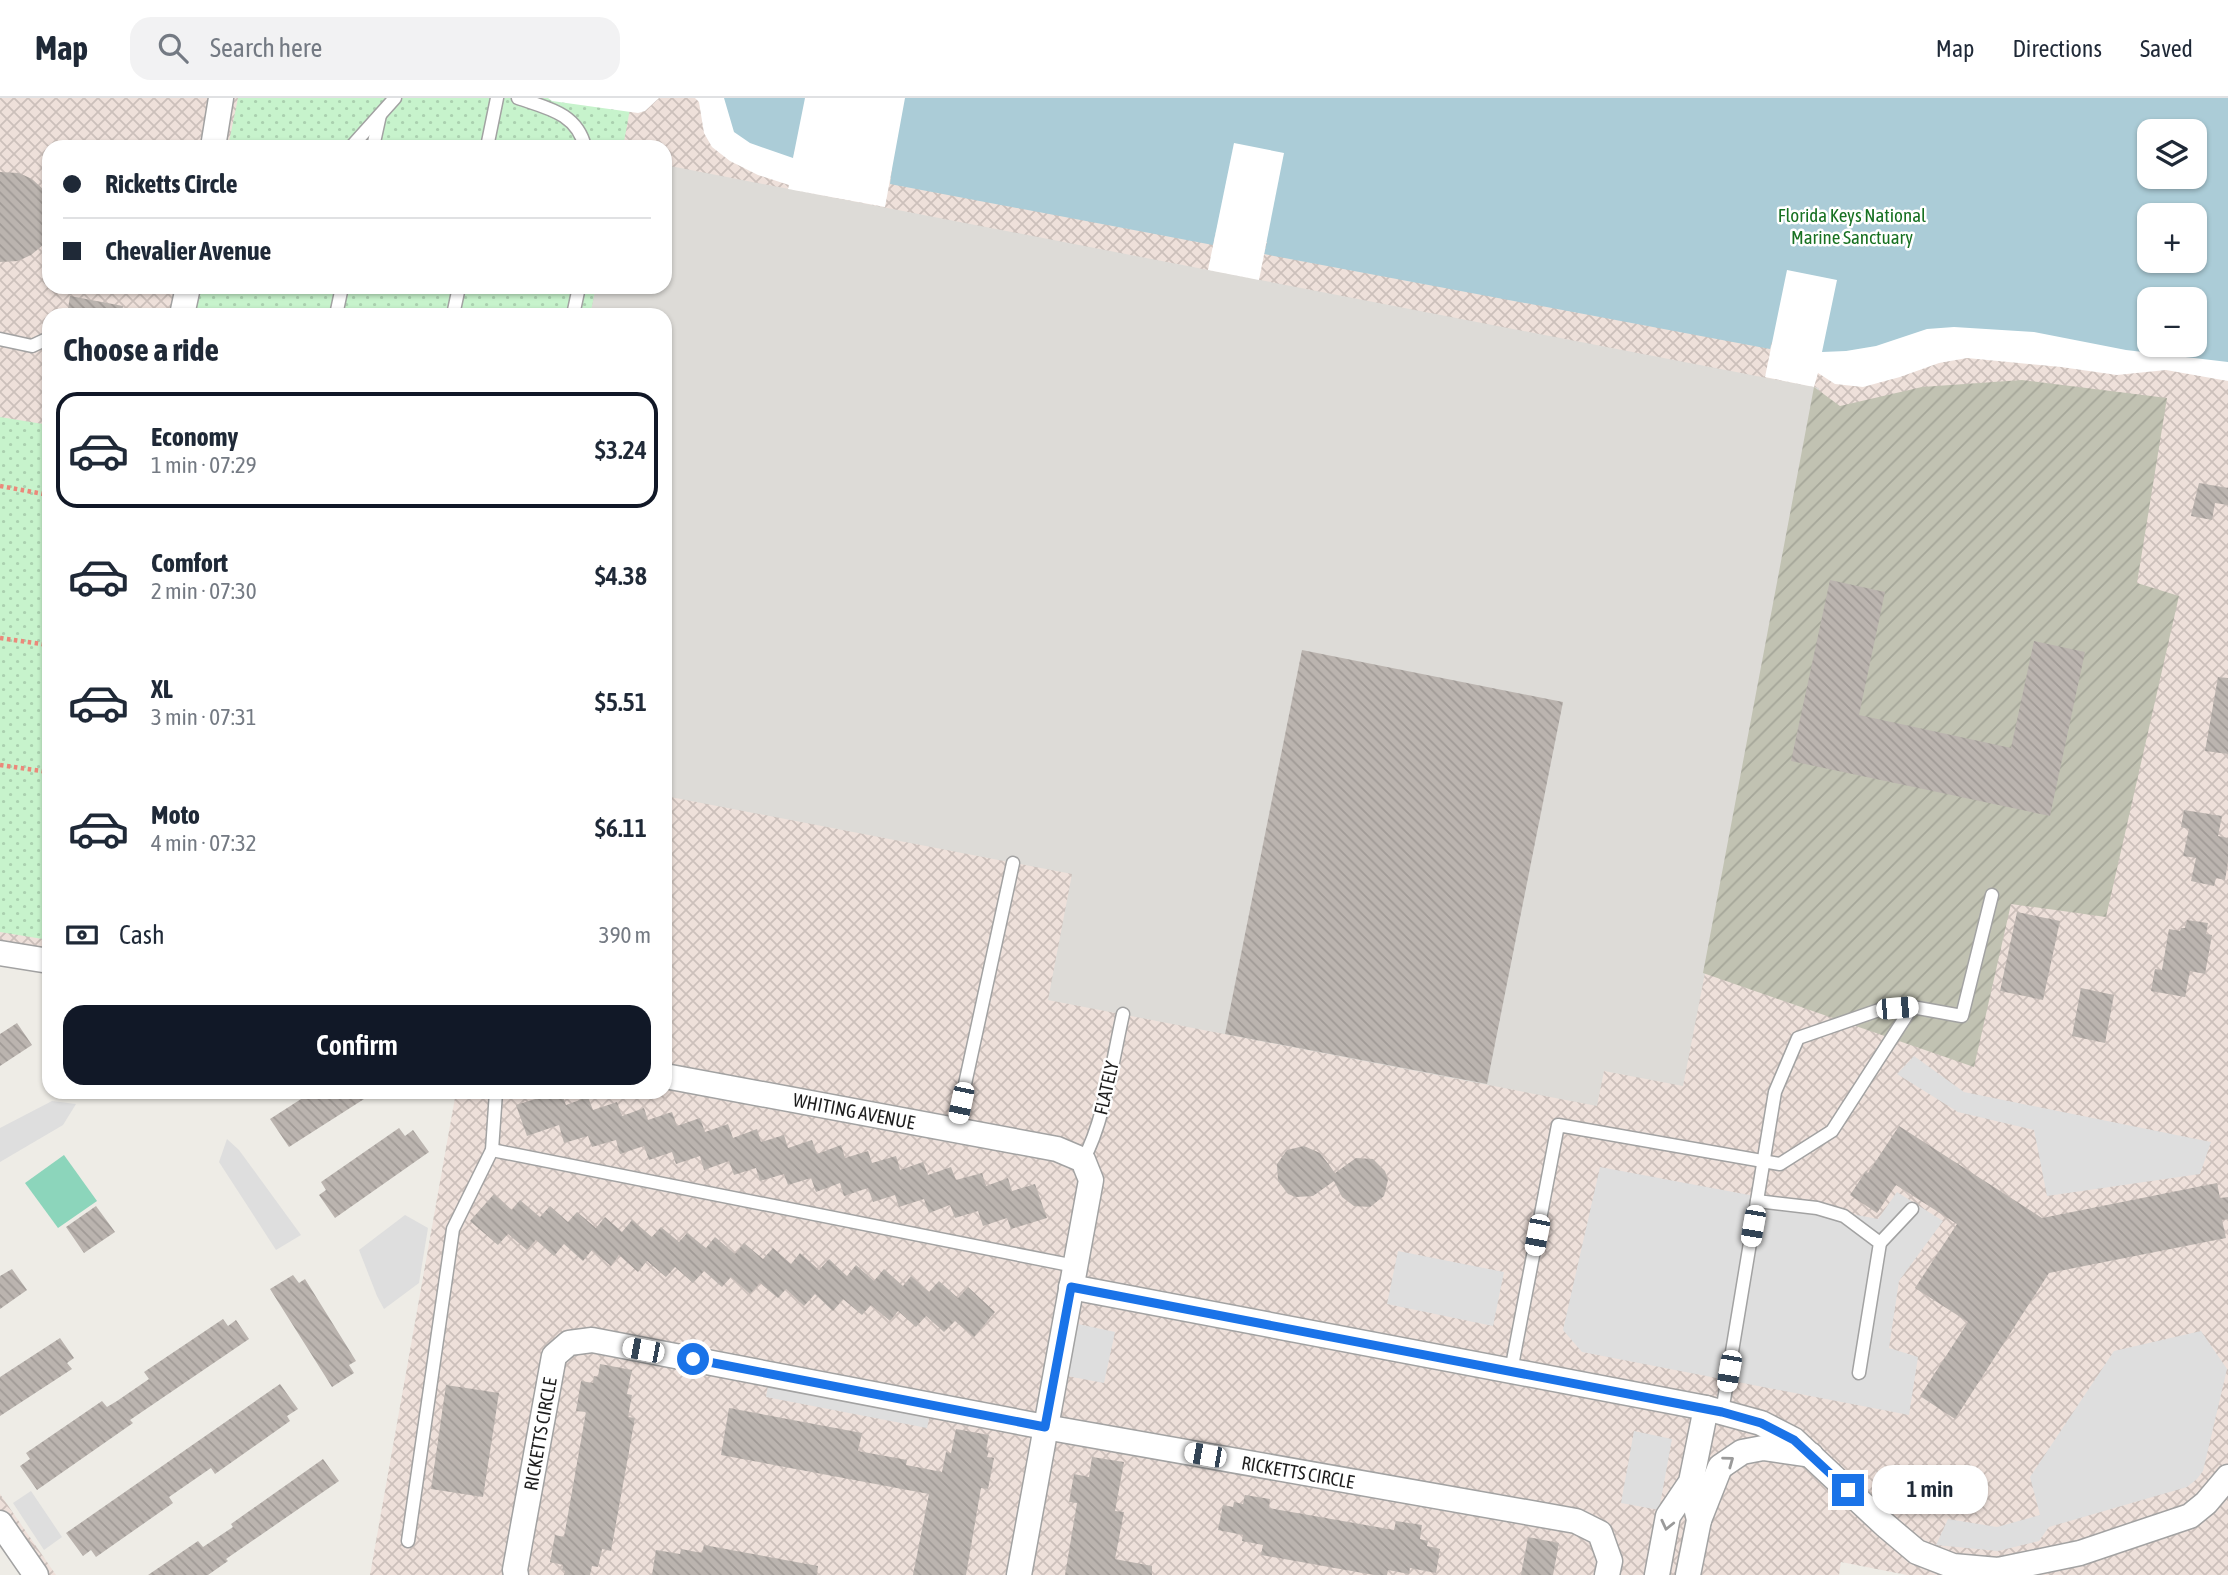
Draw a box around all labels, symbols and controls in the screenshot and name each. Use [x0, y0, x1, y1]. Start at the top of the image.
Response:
search box [130, 17, 620, 80]
text: Map [35, 29, 88, 67]
icon: search [154, 29, 192, 67]
text: Search here [210, 33, 322, 63]
text: Map [1936, 35, 1974, 62]
text: Directions [2012, 35, 2102, 62]
text: Saved [2140, 35, 2193, 62]
map controls [2137, 119, 2207, 357]
button: layers [2137, 119, 2207, 189]
text: Ricketts Circle [105, 169, 237, 199]
button: + [2137, 203, 2207, 273]
park label: Florida Keys National Marine Sanctuary [1778, 204, 1926, 248]
text: Chevalier Avenue [105, 236, 271, 266]
button: − [2137, 287, 2207, 357]
text: Choose a ride [63, 331, 219, 368]
icon: car [67, 419, 130, 482]
text: Economy [151, 422, 238, 452]
text: $3.24 [595, 435, 647, 465]
text: 1 min · 07:29 [151, 452, 257, 478]
icon: car [67, 545, 130, 608]
text: Comfort [151, 548, 228, 578]
text: $4.38 [595, 561, 647, 591]
text: 2 min · 07:30 [151, 578, 257, 604]
icon: car [67, 671, 130, 734]
text: XL [151, 674, 173, 704]
text: $5.51 [595, 687, 647, 717]
text: 3 min · 07:31 [151, 704, 257, 730]
icon: car [67, 797, 130, 860]
text: Moto [151, 800, 200, 830]
text: $6.11 [595, 813, 647, 843]
text: 4 min · 07:32 [151, 830, 257, 856]
icon: cash [63, 916, 101, 954]
text: Cash [119, 920, 165, 950]
text: 390 m [599, 922, 651, 948]
car [1876, 996, 1919, 1020]
button: Confirm [63, 1005, 651, 1085]
street label: FLATELY [1089, 1058, 1123, 1117]
car [947, 1080, 976, 1126]
street label: WHITING AVENUE [791, 1088, 917, 1134]
car [1740, 1203, 1767, 1249]
car [1523, 1212, 1552, 1258]
car [621, 1336, 666, 1364]
route start [677, 1343, 709, 1375]
car [1716, 1348, 1743, 1394]
street label: RICKETTS CIRCLE [519, 1376, 561, 1492]
car [1183, 1441, 1228, 1469]
street label: RICKETTS CIRCLE [1240, 1451, 1356, 1493]
one-way arrow [1722, 1457, 1734, 1469]
callout: 1 min [1872, 1466, 1988, 1514]
route end [1832, 1474, 1864, 1506]
text: 1 min [1907, 1476, 1953, 1502]
one-way arrow [1661, 1519, 1675, 1531]

